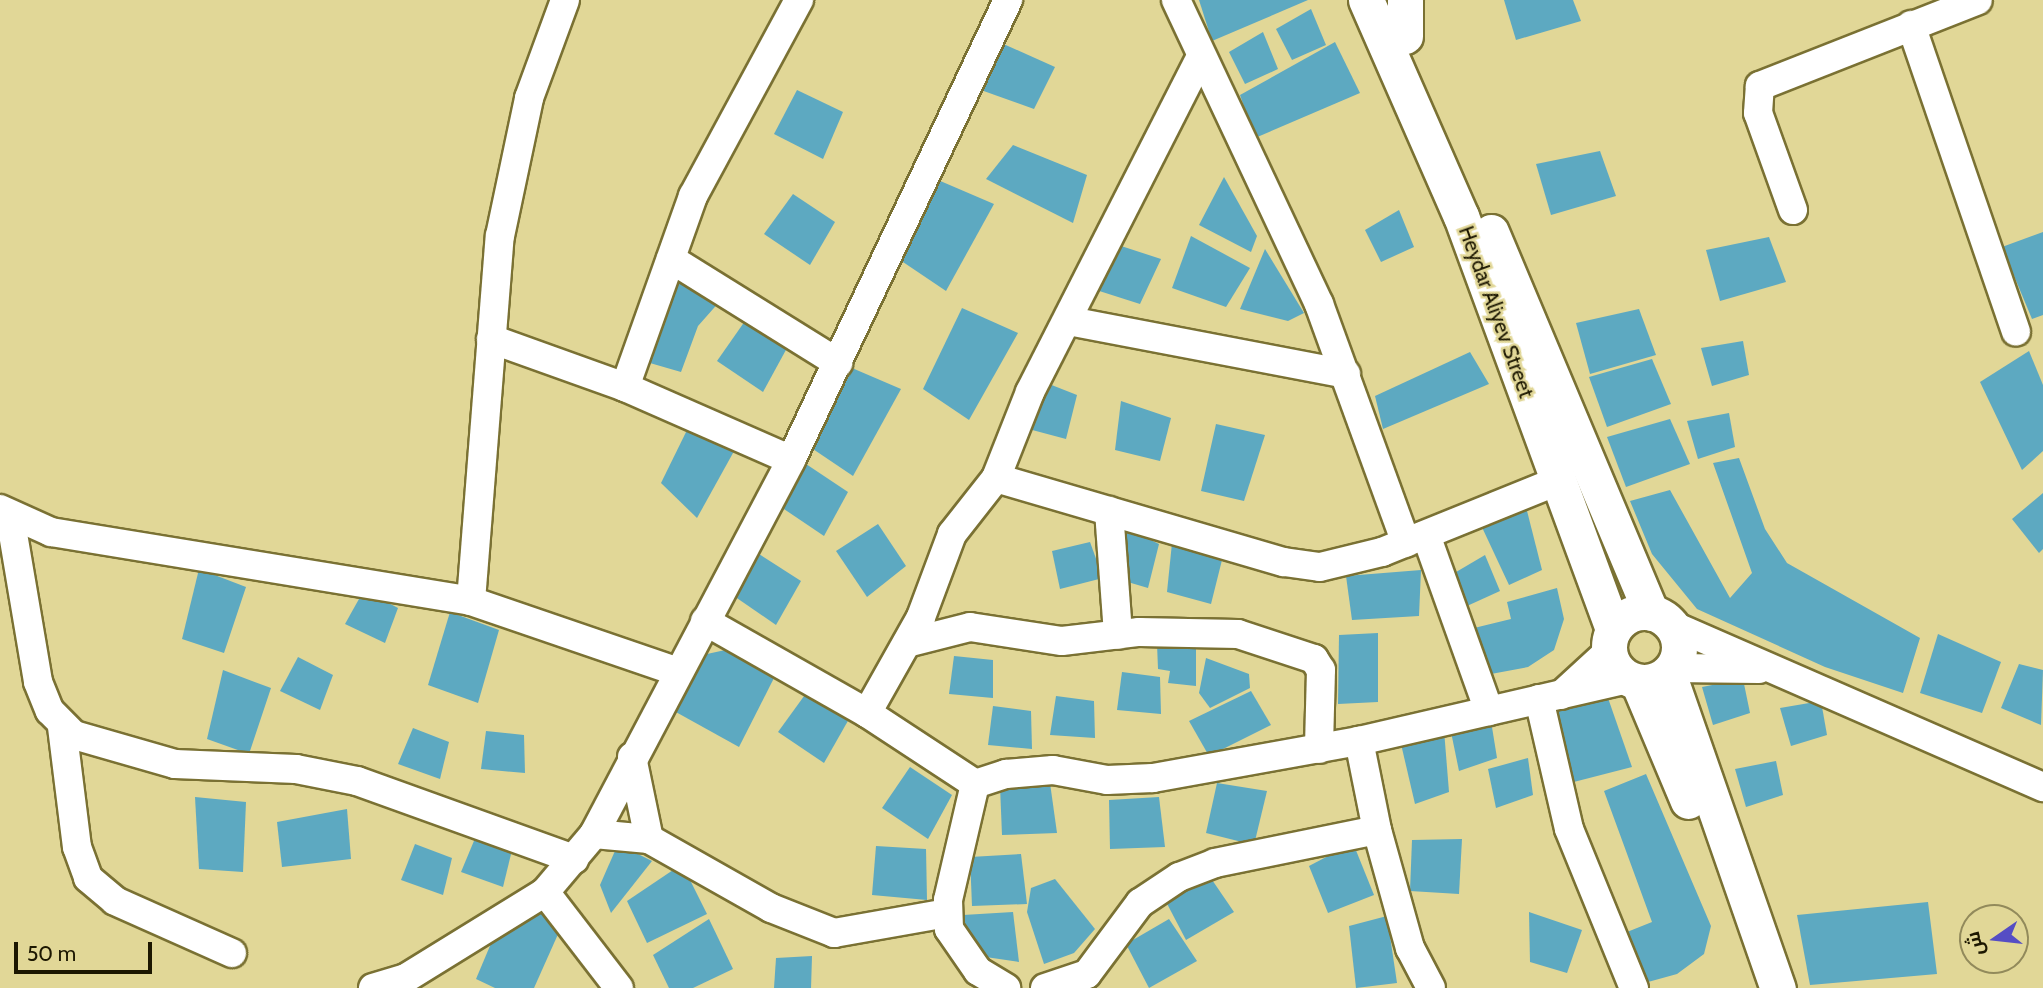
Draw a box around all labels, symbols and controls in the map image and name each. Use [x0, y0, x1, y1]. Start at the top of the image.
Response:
street label: Heydar Aliyev Street [1453, 223, 1539, 401]
north arrow [1959, 904, 2029, 974]
scale bar [18, 928, 156, 972]
text: ش [1961, 929, 1989, 958]
text: 50 m [27, 941, 76, 966]

